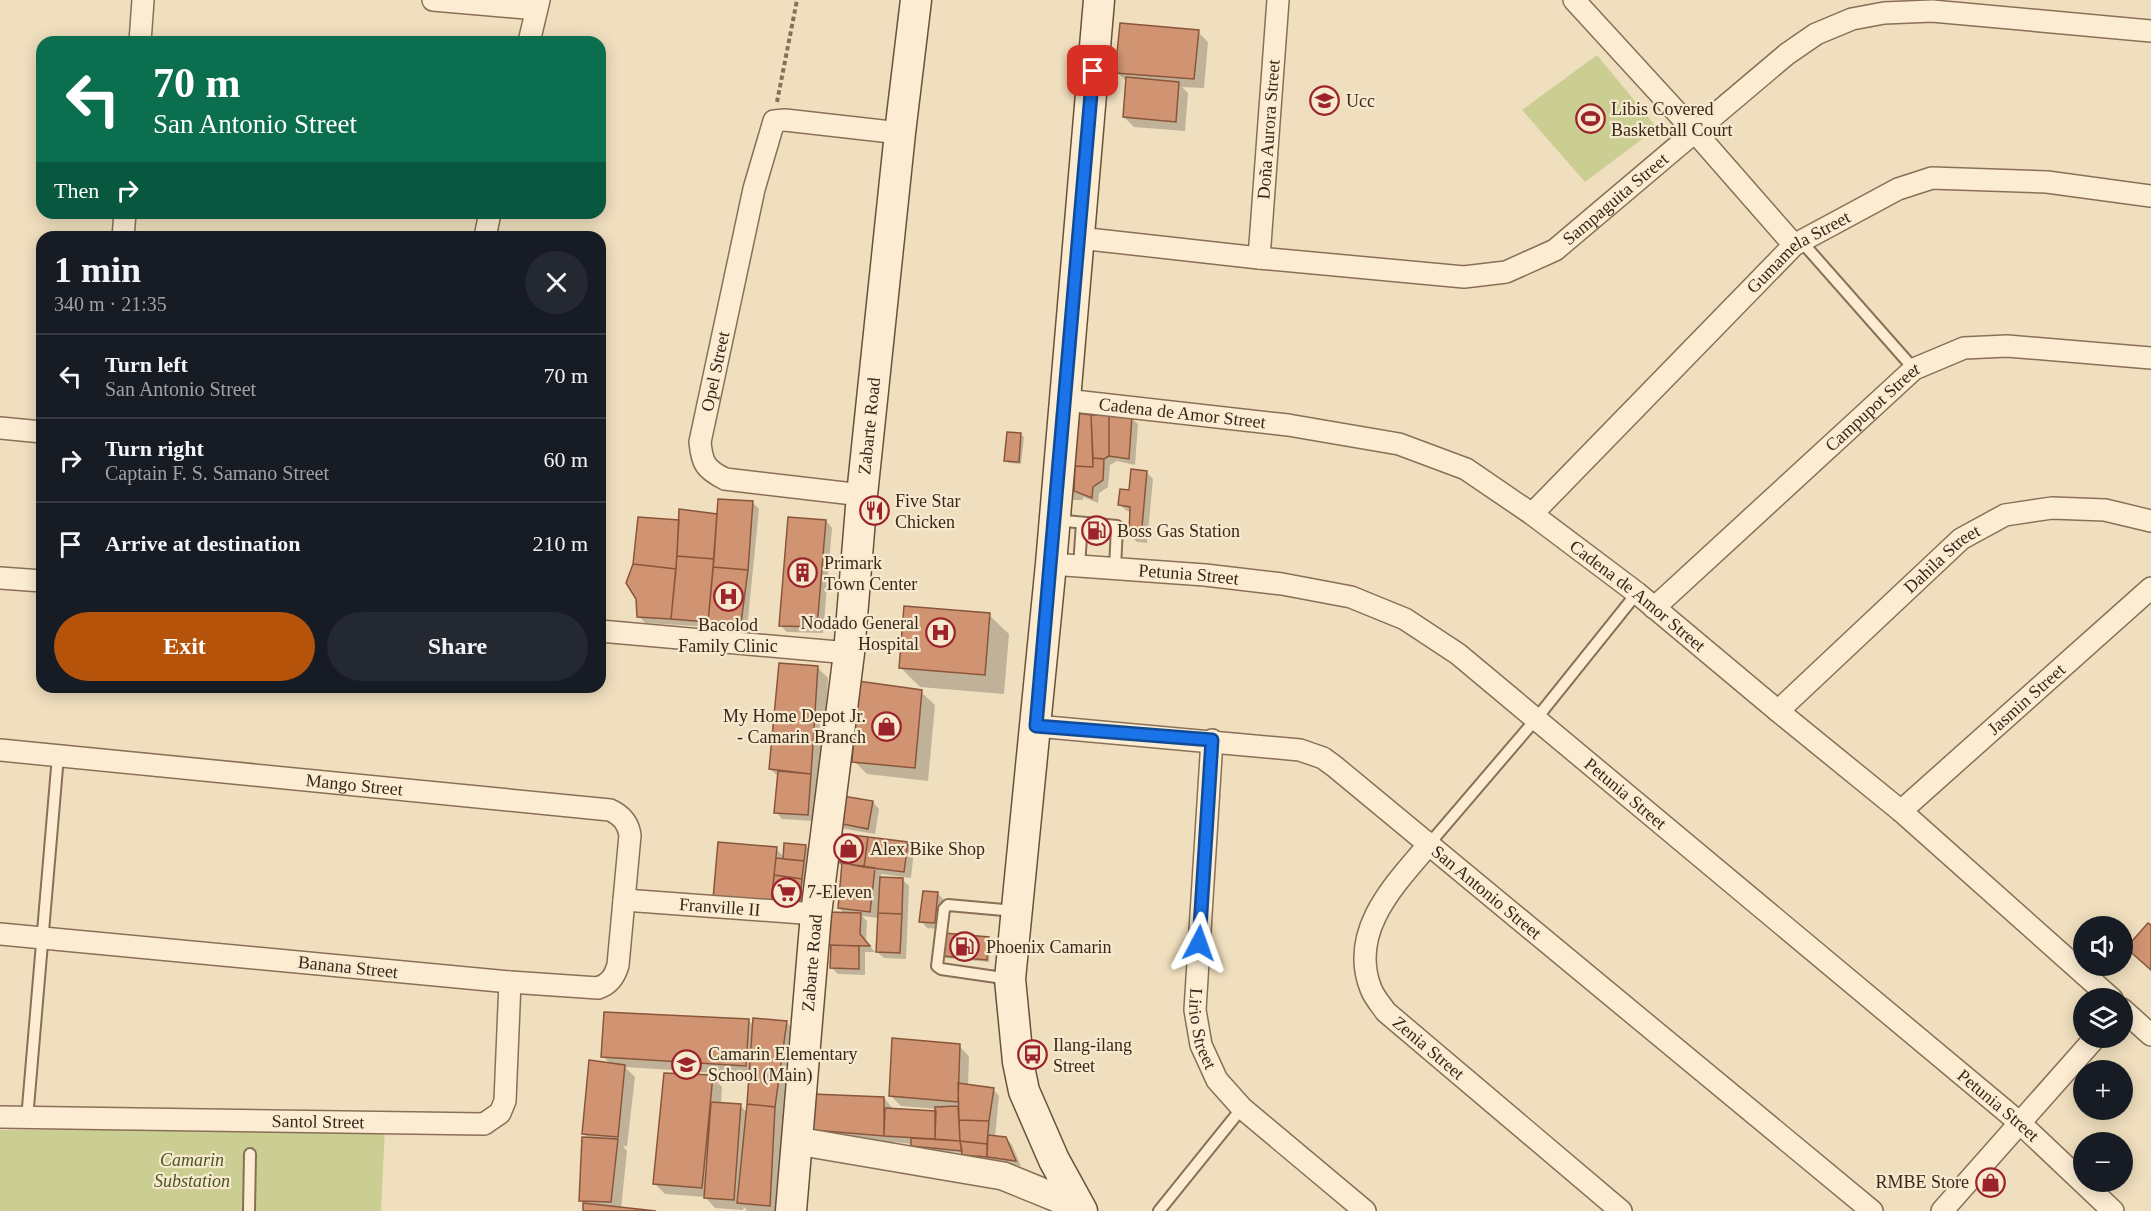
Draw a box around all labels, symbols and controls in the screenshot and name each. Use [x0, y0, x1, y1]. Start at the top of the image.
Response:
pin [1067, 45, 1118, 96]
icon: arrive [1076, 54, 1109, 87]
street label: Doña Aurora Street [1253, 59, 1284, 200]
icon: left [54, 60, 132, 138]
text: 70 m [153, 60, 241, 106]
school or university icon: Ucc [1309, 85, 1341, 117]
place label: Ucc [1346, 91, 1375, 111]
place label: Libis Covered Basketball Court [1611, 99, 1732, 140]
sports icon: Libis Covered Basketball Court [1574, 103, 1606, 135]
text: San Antonio Street [153, 109, 357, 139]
street label: Sampaguita Street [1559, 149, 1672, 249]
icon: right [111, 174, 144, 207]
text: Then [54, 178, 99, 203]
street label: Gumamela Street [1743, 207, 1854, 297]
text: 1 min [54, 250, 141, 290]
button: close [525, 251, 588, 314]
text: 340 m · 21:35 [54, 293, 167, 315]
street label: Opel Street [697, 329, 733, 413]
text: Turn left [105, 352, 188, 377]
street label: Campupot Street [1821, 358, 1922, 456]
icon: left [54, 360, 87, 393]
text: 70 m [543, 363, 588, 388]
street label: Zabarte Road [854, 376, 884, 476]
text: San Antonio Street [105, 378, 256, 400]
street label: Cadena de Amor Street [1098, 394, 1267, 432]
text: Turn right [105, 436, 204, 461]
icon: right [54, 444, 87, 477]
text: 60 m [543, 447, 588, 472]
text: Captain F. S. Samano Street [105, 462, 329, 484]
place label: Five Star Chicken [895, 491, 961, 532]
restaurant icon: Five Star Chicken [858, 495, 890, 527]
fuel station icon: Boss Gas Station [1080, 515, 1112, 547]
place label: Boss Gas Station [1117, 521, 1240, 541]
street label: Dahila Street [1900, 521, 1983, 597]
icon: arrive [54, 528, 87, 561]
text: Arrive at destination [105, 531, 301, 556]
text: 210 m [532, 531, 588, 556]
street label: Cadena de Amor Street [1566, 536, 1709, 656]
place label: Primark Town Center [824, 553, 917, 594]
building icon: Primark Town Center [787, 557, 819, 589]
street label: Petunia Street [1138, 560, 1240, 589]
hospital icon: Bacolod Family Clinic [712, 580, 744, 612]
button: Exit [54, 612, 315, 681]
button: Share [327, 612, 588, 681]
place label: Nodado General Hospital [801, 613, 919, 654]
place label: Bacolod Family Clinic [678, 615, 778, 656]
hospital icon: Nodado General Hospital [924, 617, 956, 649]
street label: Jasmin Street [1984, 660, 2069, 739]
place label: My Home Depot Jr. - Camarin Branch [723, 706, 866, 747]
shop icon: My Home Depot Jr. - Camarin Branch [871, 710, 903, 742]
street label: Petunia Street [1580, 754, 1670, 834]
street label: Mango Street [305, 770, 404, 800]
shop icon: Alex Bike Shop [833, 833, 865, 865]
place label: Alex Bike Shop [870, 839, 985, 859]
street label: San Antonio Street [1428, 841, 1545, 943]
supermarket icon: 7-Eleven [770, 876, 802, 908]
place label: 7-Eleven [807, 882, 872, 902]
street label: Franville II [678, 894, 761, 920]
position arrow [1167, 911, 1231, 975]
street label: Zabarte Road [798, 913, 826, 1012]
map controls [2073, 916, 2133, 1192]
button: sound [2073, 916, 2133, 976]
fuel station icon: Phoenix Camarin [949, 931, 981, 963]
place label: Phoenix Camarin [986, 937, 1111, 957]
street label: Banana Street [297, 952, 399, 982]
street label: Lirio Street [1185, 988, 1221, 1072]
button: layers [2073, 988, 2133, 1048]
street label: Zenia Street [1389, 1012, 1468, 1084]
place label: Ilang-ilang Street [1053, 1035, 1132, 1076]
bus stop icon: Ilang-ilang Street [1016, 1039, 1048, 1071]
place label: Camarin Elementary School (Main) [708, 1044, 857, 1086]
school or university icon: Camarin Elementary School (Main) [671, 1048, 703, 1080]
button: + [2073, 1060, 2133, 1120]
street label: Petunia Street [1954, 1065, 2043, 1146]
street label: Santol Street [272, 1111, 364, 1132]
button: − [2073, 1132, 2133, 1192]
park label: Camarin Substation [154, 1150, 230, 1191]
shop icon: RMBE Store [1974, 1166, 2006, 1198]
place label: RMBE Store [1875, 1172, 1969, 1192]

